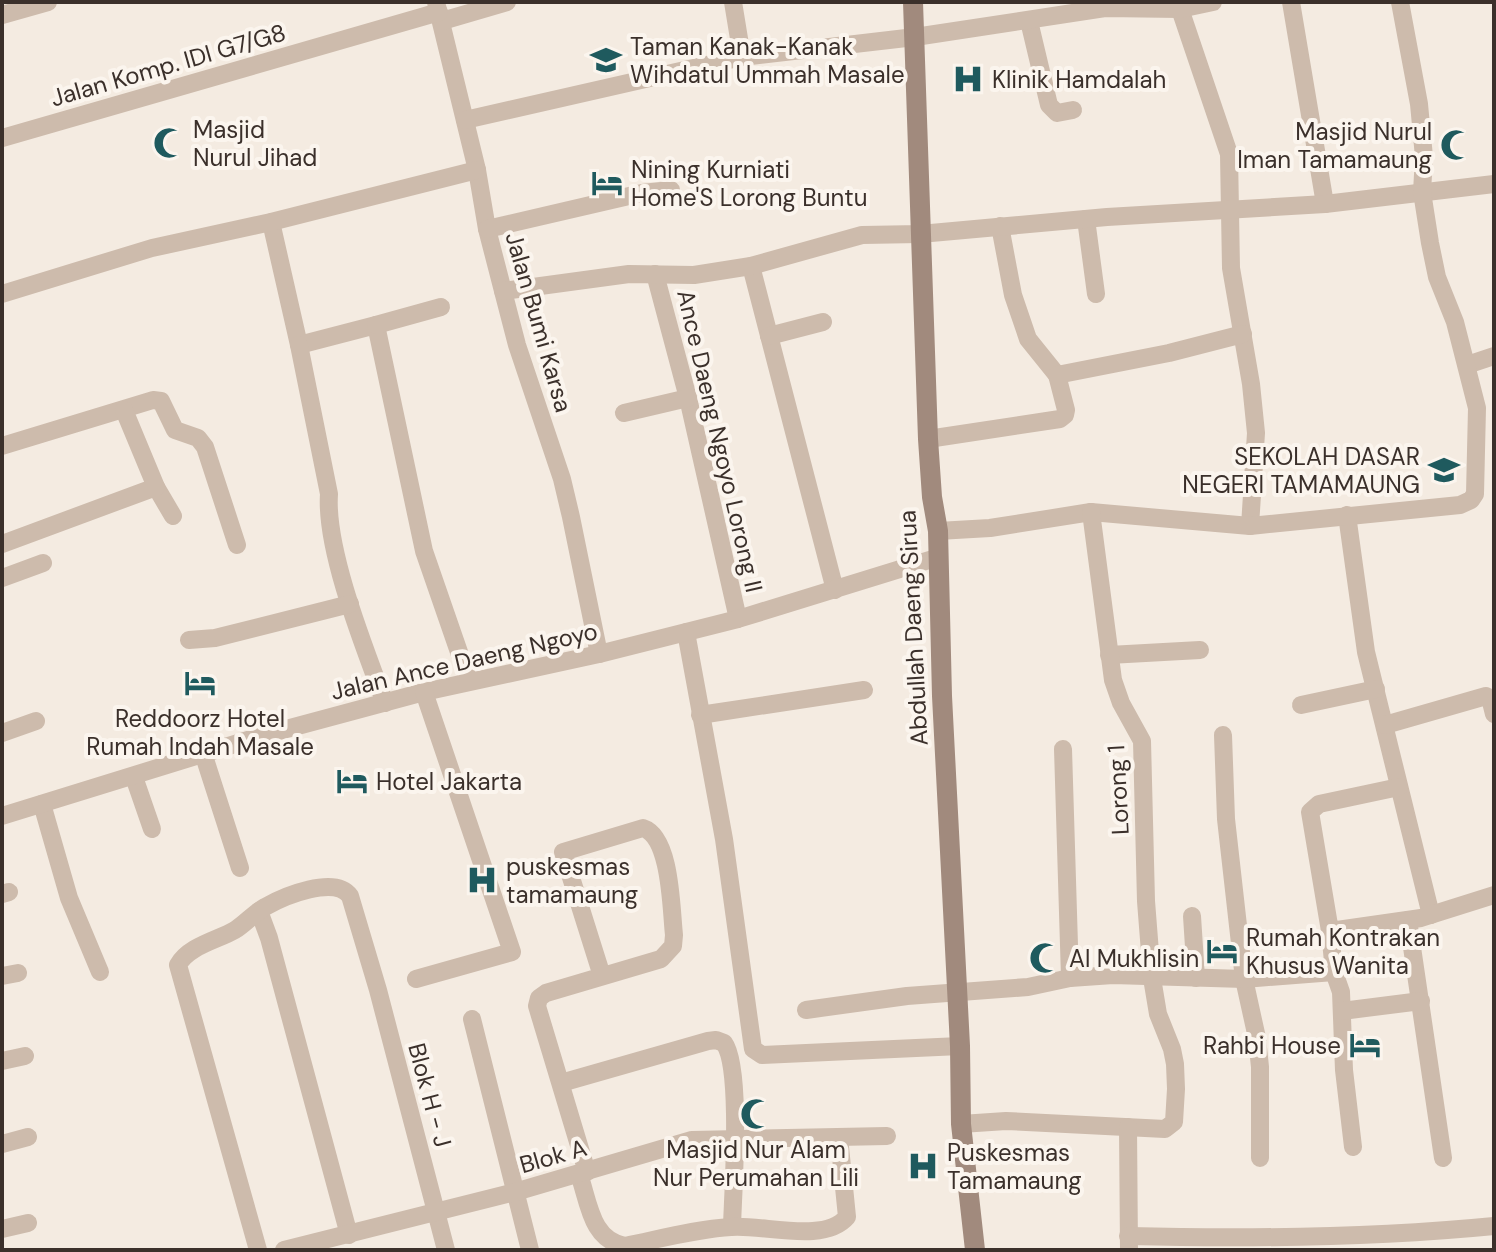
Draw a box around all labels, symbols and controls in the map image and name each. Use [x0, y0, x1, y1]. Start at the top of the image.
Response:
street label: Jalan Komp. IDI G7/G8 [47, 17, 289, 113]
place label: Taman Kanak-Kanak Wihdatul Ummah Masale [630, 31, 905, 90]
school or university icon: Taman Kanak-Kanak Wihdatul Ummah Masale [589, 43, 623, 77]
hospital icon: Klinik Hamdalah [951, 62, 985, 96]
place label: Klinik Hamdalah [992, 64, 1166, 95]
place label: Masjid Nurul Jihad [193, 114, 317, 173]
place label: Masjid Nurul Iman Tamamaung [1237, 116, 1432, 175]
mosque icon: Masjid Nurul Jihad [152, 126, 186, 160]
mosque icon: Masjid Nurul Iman Tamamaung [1439, 128, 1473, 162]
place label: Nining Kurniati Home'S Lorong Buntu [631, 154, 867, 213]
hotel icon: Nining Kurniati Home'S Lorong Buntu [590, 166, 624, 200]
street label: Jalan Bumi Karsa [498, 228, 580, 416]
street label: Ance Daeng Ngoyo Lorong II [670, 287, 770, 595]
place label: SEKOLAH DASAR NEGERI TAMAMAUNG [1182, 441, 1420, 500]
school or university icon: SEKOLAH DASAR NEGERI TAMAMAUNG [1427, 453, 1461, 487]
street label: Abdullah Daeng Sirua [891, 509, 935, 747]
street label: Jalan Ance Daeng Ngoyo [327, 615, 601, 707]
hotel icon: Reddoorz Hotel Rumah Indah Masale [183, 666, 217, 700]
place label: Reddoorz Hotel Rumah Indah Masale [86, 703, 314, 762]
street label: Lorong 1 [1100, 744, 1136, 836]
hotel icon: Hotel Jakarta [335, 764, 369, 798]
place label: Hotel Jakarta [376, 766, 522, 797]
place label: puskesmas tamamaung [506, 851, 638, 910]
hospital icon: puskesmas tamamaung [465, 863, 499, 897]
place label: Rumah Kontrakan Khusus Wanita [1246, 922, 1440, 981]
hotel icon: Rumah Kontrakan Khusus Wanita [1205, 934, 1239, 968]
mosque icon: Al Mukhlisin [1028, 941, 1062, 975]
place label: Al Mukhlisin [1069, 943, 1199, 974]
hotel icon: Rahbi House [1348, 1028, 1382, 1062]
place label: Rahbi House [1203, 1030, 1341, 1061]
street label: Blok H - J [401, 1039, 459, 1151]
mosque icon: Masjid Nur Alam Nur Perumahan Lili [739, 1097, 773, 1131]
street label: Blok A [516, 1132, 590, 1180]
place label: Masjid Nur Alam Nur Perumahan Lili [653, 1134, 859, 1193]
place label: Puskesmas Tamamaung [947, 1137, 1082, 1196]
hospital icon: Puskesmas Tamamaung [906, 1149, 940, 1183]

